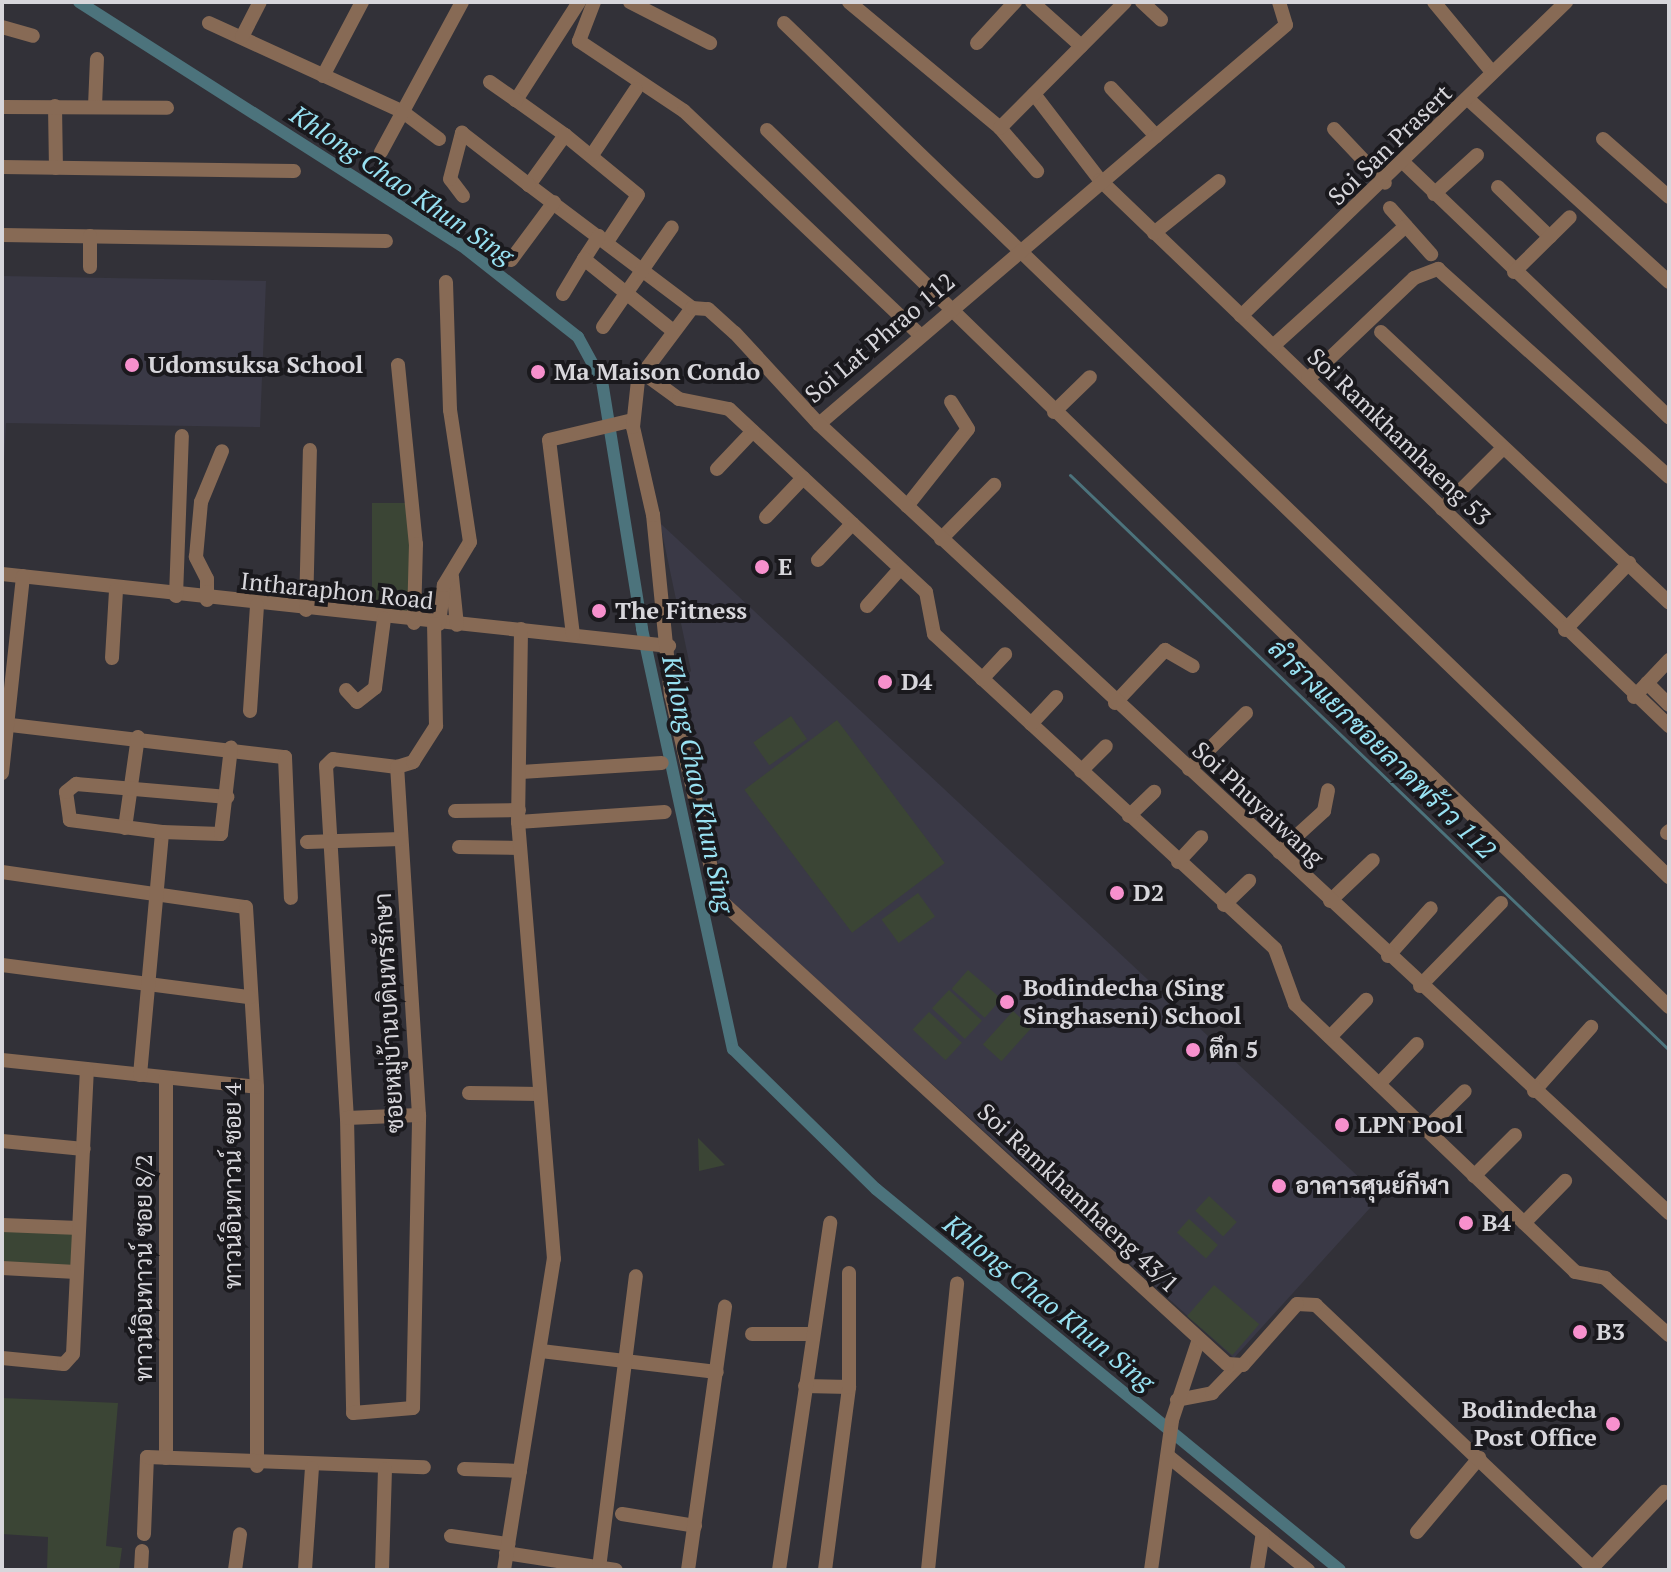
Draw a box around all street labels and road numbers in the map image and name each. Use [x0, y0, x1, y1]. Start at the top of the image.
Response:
street label: Soi San Prasert [1322, 79, 1458, 211]
street label: Soi Lat Phrao 112 [799, 267, 961, 409]
street label: Soi Ramkhamhaeng 53 [1302, 342, 1496, 532]
street label: Intharaphon Road [239, 567, 435, 615]
street label: Soi Phuyaiwang [1186, 736, 1330, 872]
street label: ซอยหมู่บ้านบดินทรรักษา [368, 892, 410, 1134]
street label: ทาวน์อินทาวน์ ซอย 4 [219, 1083, 247, 1289]
street label: Soi Ramkhamhaeng 43/1 [972, 1097, 1184, 1299]
street label: ทาวน์อินทาวน์ ซอย 8/2 [130, 1154, 158, 1382]

